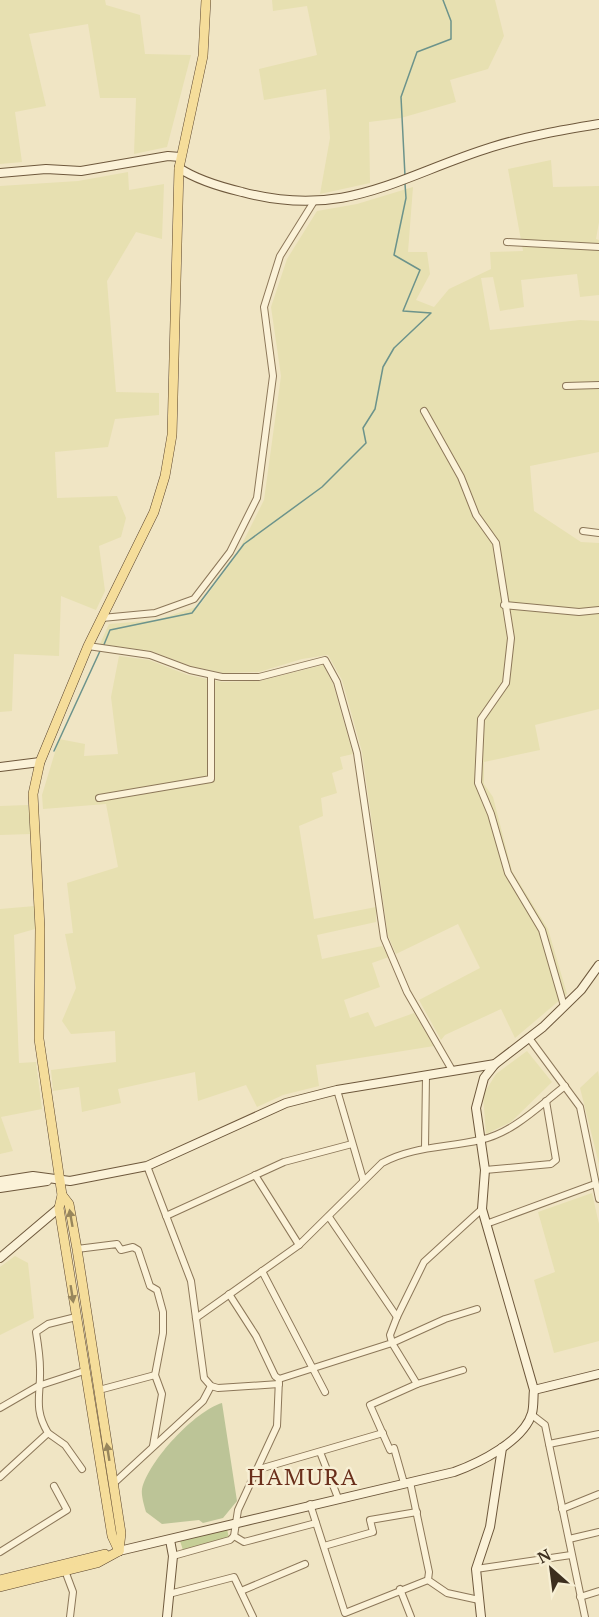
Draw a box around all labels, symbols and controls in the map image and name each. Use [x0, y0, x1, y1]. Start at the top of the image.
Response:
one-way arrow [66, 1208, 75, 1227]
one-way arrow [68, 1285, 77, 1304]
one-way arrow [104, 1442, 113, 1461]
district label: HAMURA [247, 1460, 359, 1492]
north arrow [521, 1539, 581, 1599]
text: N [533, 1543, 554, 1568]

